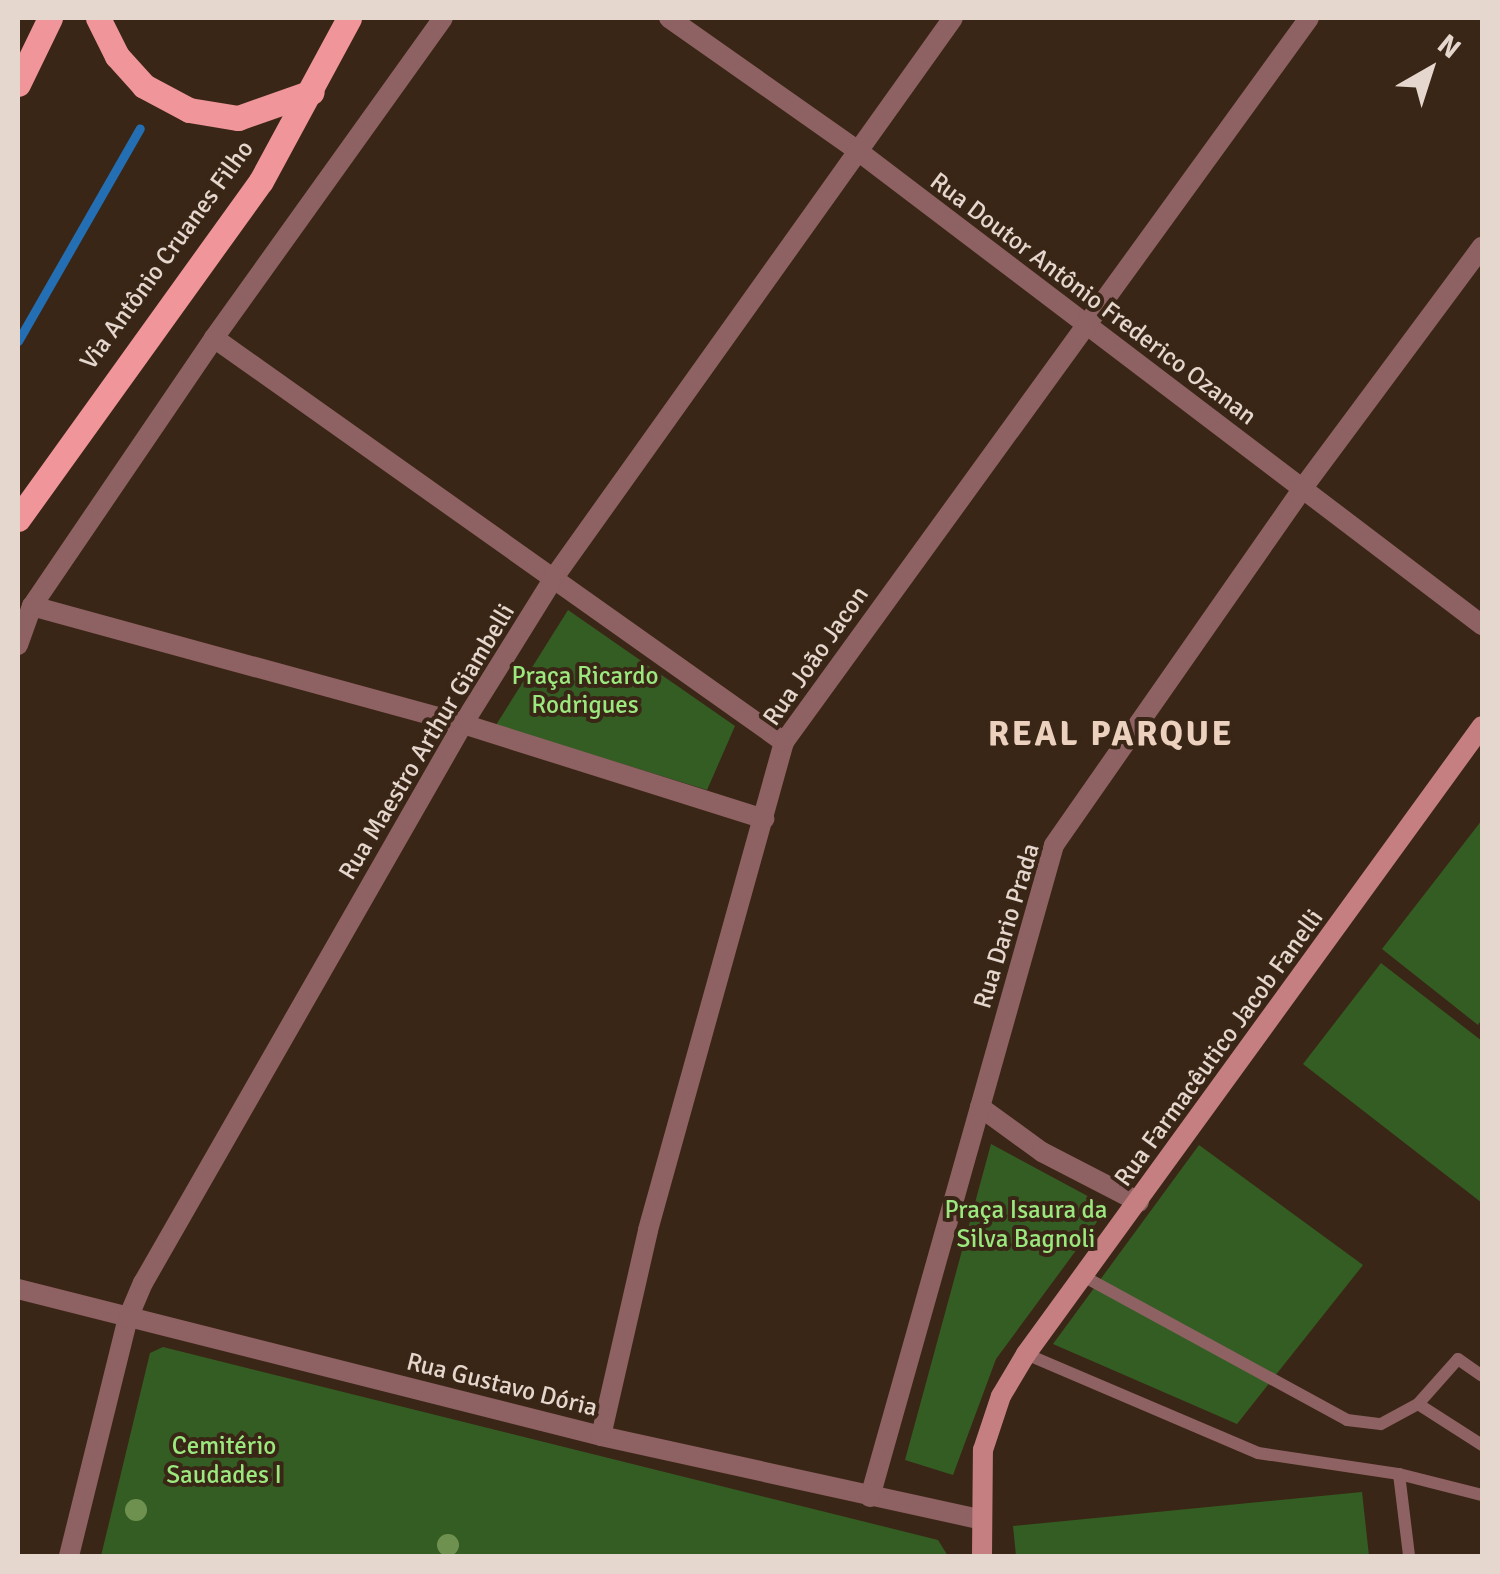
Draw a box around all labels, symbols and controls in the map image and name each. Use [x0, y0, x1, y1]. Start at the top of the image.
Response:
north arrow [1380, 20, 1480, 120]
text: N [1431, 27, 1467, 66]
street label: Via Antônio Cruanes Filho [74, 135, 260, 375]
street label: Rua Doutor Antônio Frederico Ozanan [924, 166, 1262, 432]
street label: Rua João Jacon [757, 581, 875, 731]
street label: Rua Maestro Arthur Giambelli [333, 599, 521, 885]
park label: Praça Ricardo Rodrigues [512, 662, 658, 721]
district label: REAL PARQUE [988, 713, 1234, 755]
street label: Rua Dario Prada [968, 840, 1046, 1012]
street label: Rua Farmacêutico Jacob Fanelli [1108, 904, 1330, 1192]
park label: Praça Isaura da Silva Bagnoli [944, 1196, 1108, 1255]
street label: Rua Gustavo Dória [403, 1347, 601, 1423]
park label: Cemitério Saudades I [166, 1432, 282, 1491]

